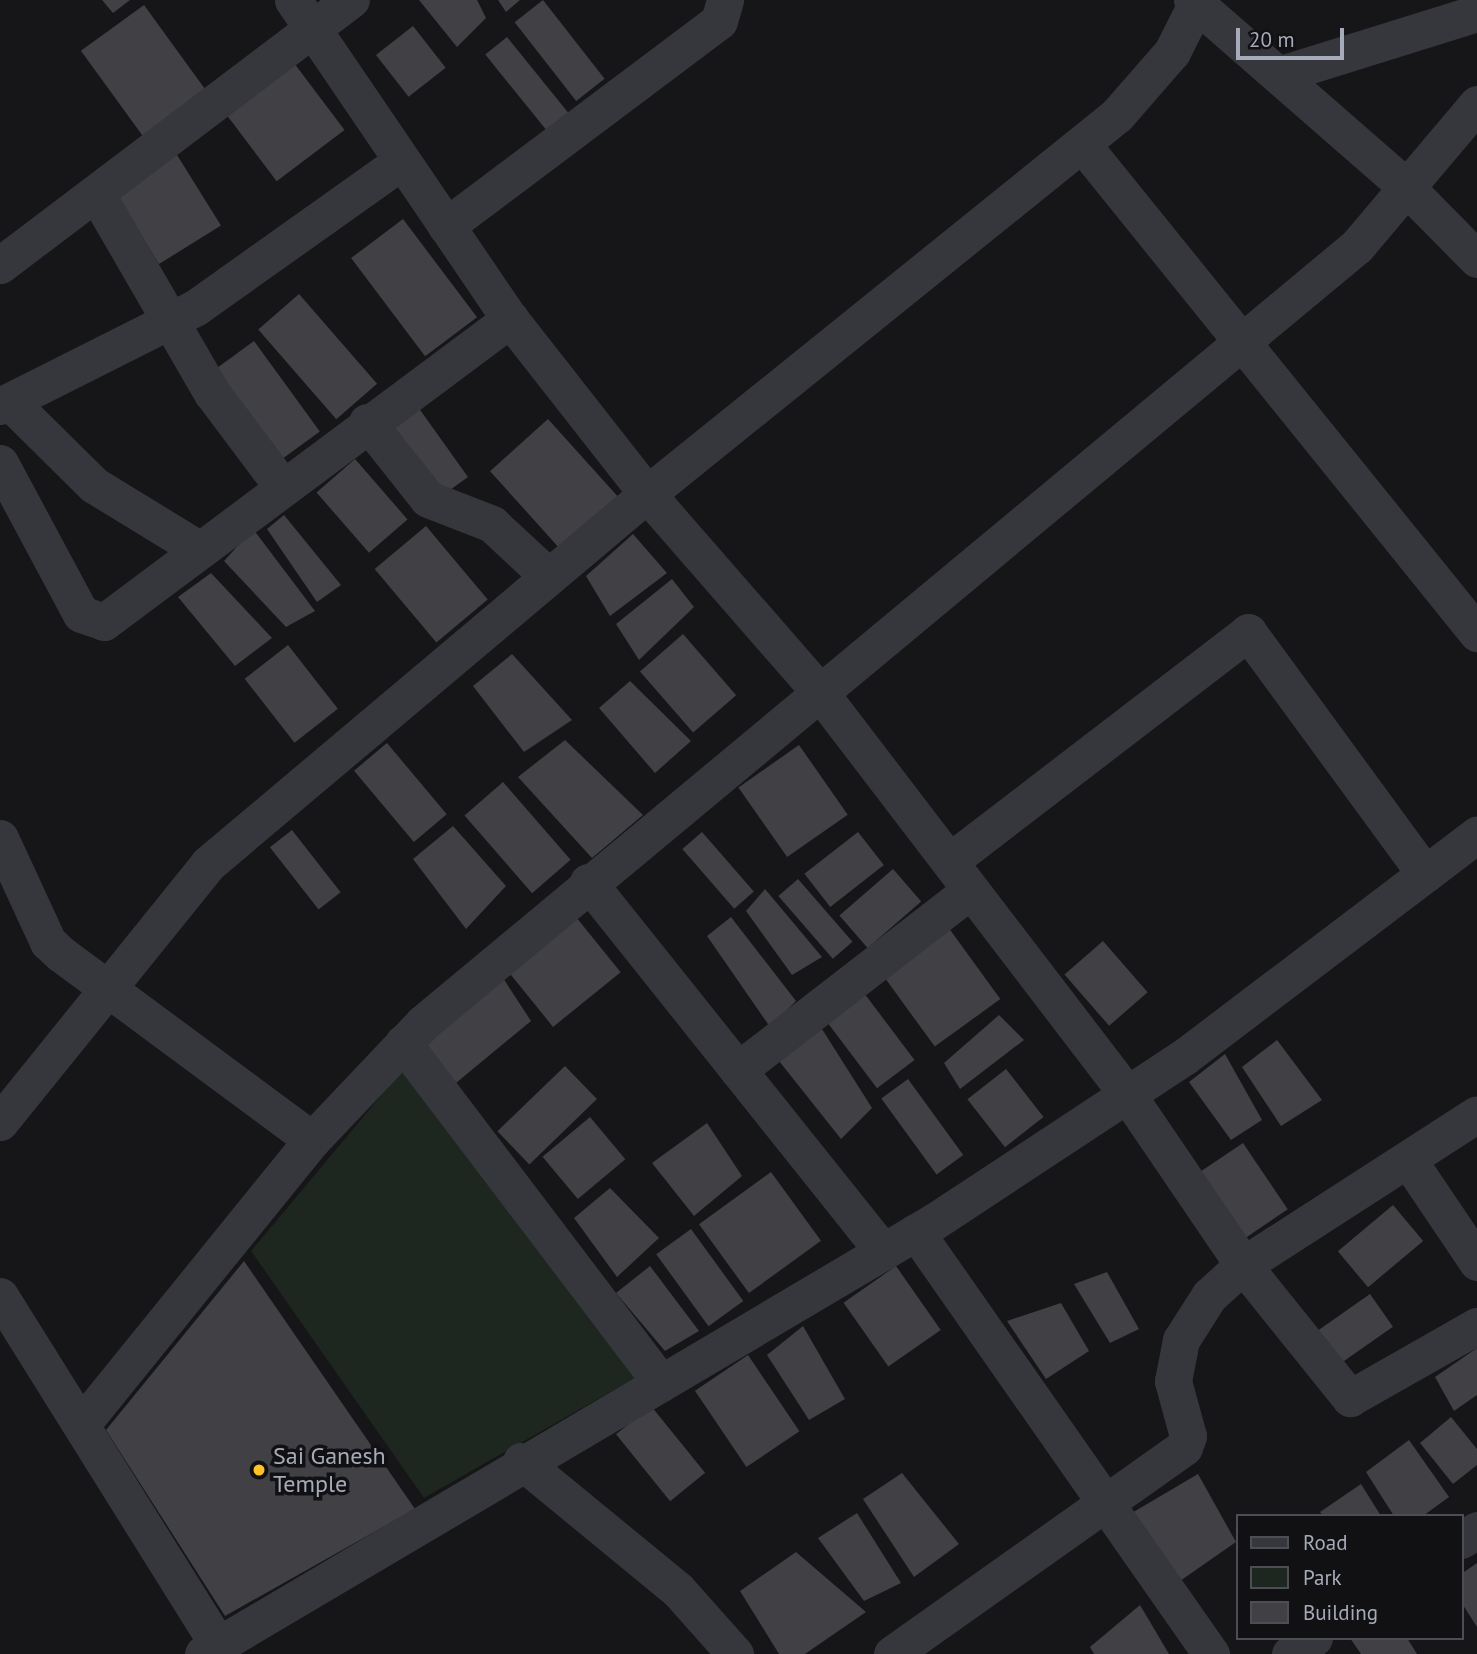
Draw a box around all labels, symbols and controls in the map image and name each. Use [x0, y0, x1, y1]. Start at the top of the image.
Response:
scale bar [1239, 14, 1348, 58]
text: 20 m [1249, 26, 1295, 53]
place label: Sai Ganesh Temple [273, 1442, 386, 1498]
marker: Sai Ganesh Temple [251, 1462, 267, 1478]
legend [1236, 1514, 1463, 1640]
text: Road [1303, 1529, 1347, 1556]
text: Park [1303, 1564, 1342, 1591]
text: Building [1303, 1599, 1378, 1626]

